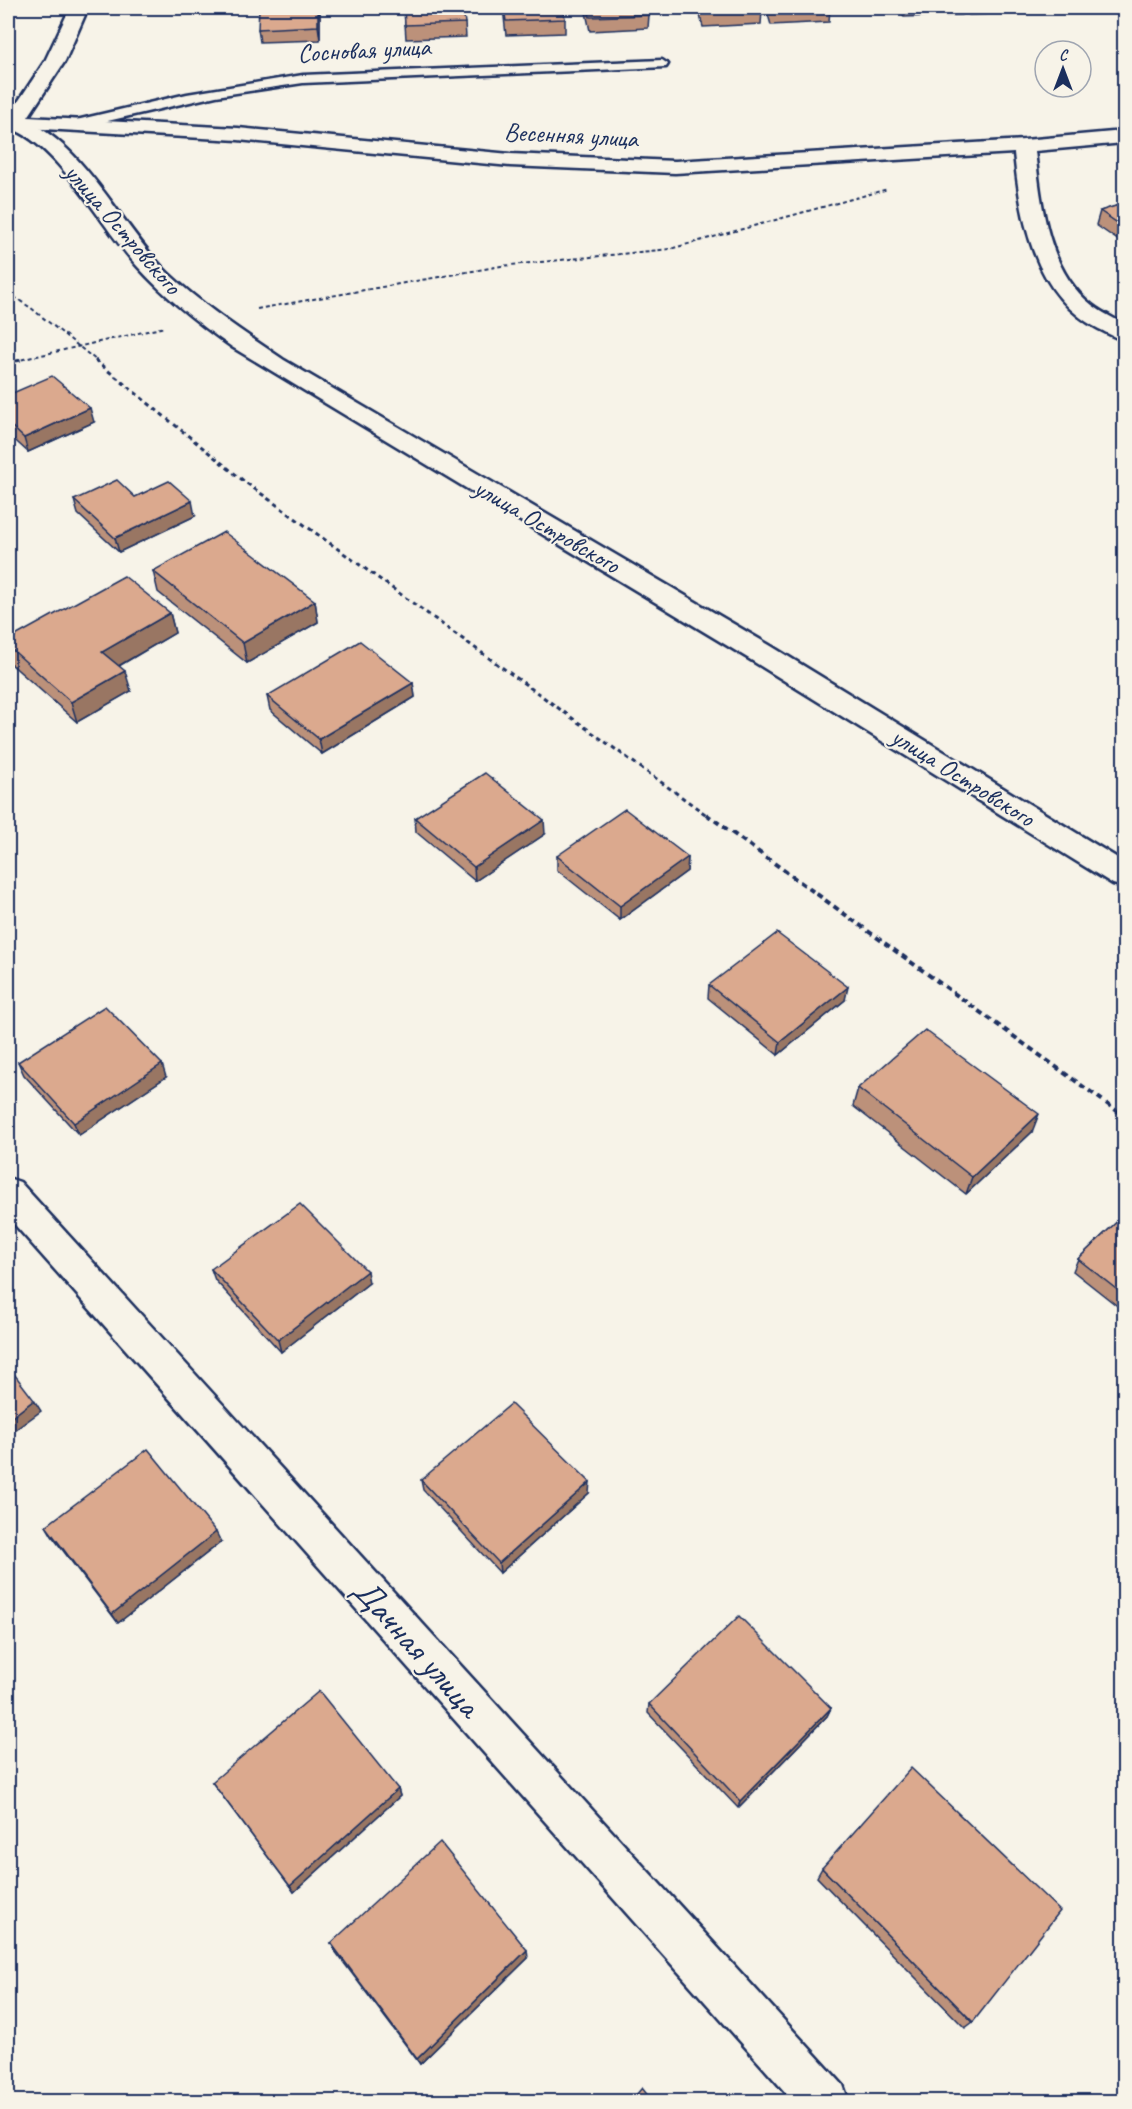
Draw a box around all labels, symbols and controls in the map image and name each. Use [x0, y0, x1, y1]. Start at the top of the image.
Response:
street label: Сосновая улица [297, 30, 433, 70]
north arrow [1033, 39, 1093, 99]
text: С [1059, 45, 1069, 65]
street label: Весенняя улица [503, 115, 640, 155]
street label: улица Островского [56, 155, 190, 303]
street label: улица Островского [466, 470, 627, 582]
street label: улица Островского [883, 719, 1042, 835]
street label: Дачная улица [342, 1568, 494, 1729]

